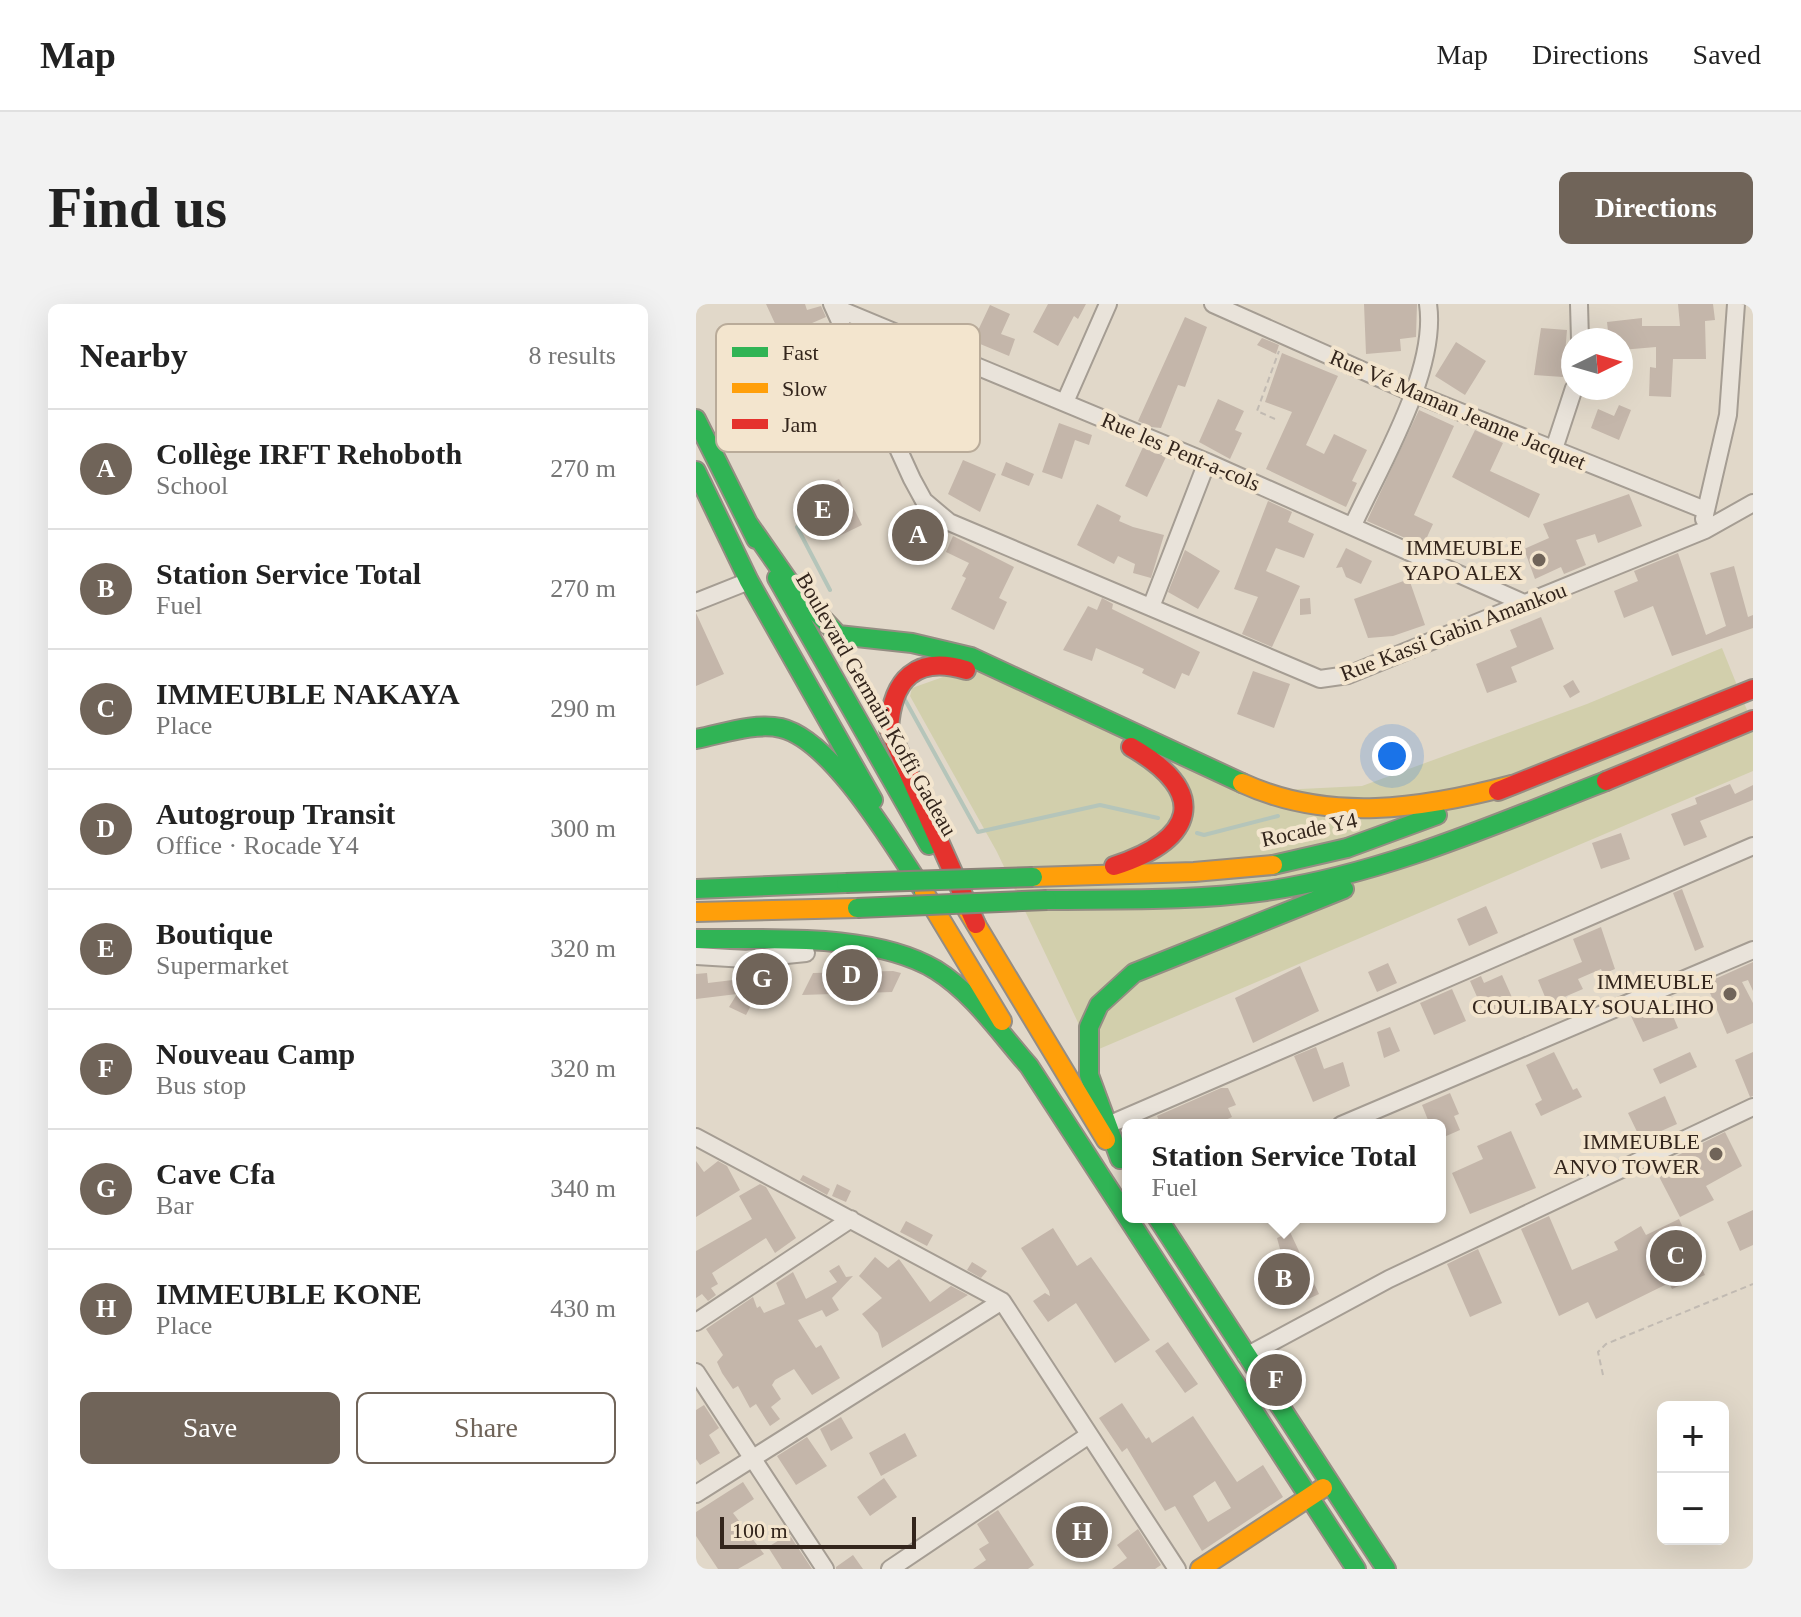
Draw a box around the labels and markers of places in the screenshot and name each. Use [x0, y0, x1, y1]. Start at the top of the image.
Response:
pin: E [797, 480, 849, 540]
pin: A [892, 505, 944, 565]
place label: IMMEUBLE YAPO ALEX [1403, 535, 1523, 585]
marker: IMMEUBLE YAPO ALEX [1530, 551, 1548, 569]
pin: D [826, 945, 878, 1005]
pin: G [736, 949, 788, 1009]
place label: IMMEUBLE COULIBALY SOUALIHO [1472, 969, 1714, 1019]
marker: IMMEUBLE COULIBALY SOUALIHO [1721, 985, 1739, 1003]
place label: IMMEUBLE ANVO TOWER [1554, 1129, 1700, 1179]
marker: IMMEUBLE ANVO TOWER [1707, 1145, 1725, 1163]
pin: C [1650, 1226, 1702, 1286]
pin: B [1258, 1249, 1310, 1309]
pin: F [1250, 1350, 1302, 1410]
pin: H [1056, 1502, 1108, 1562]

